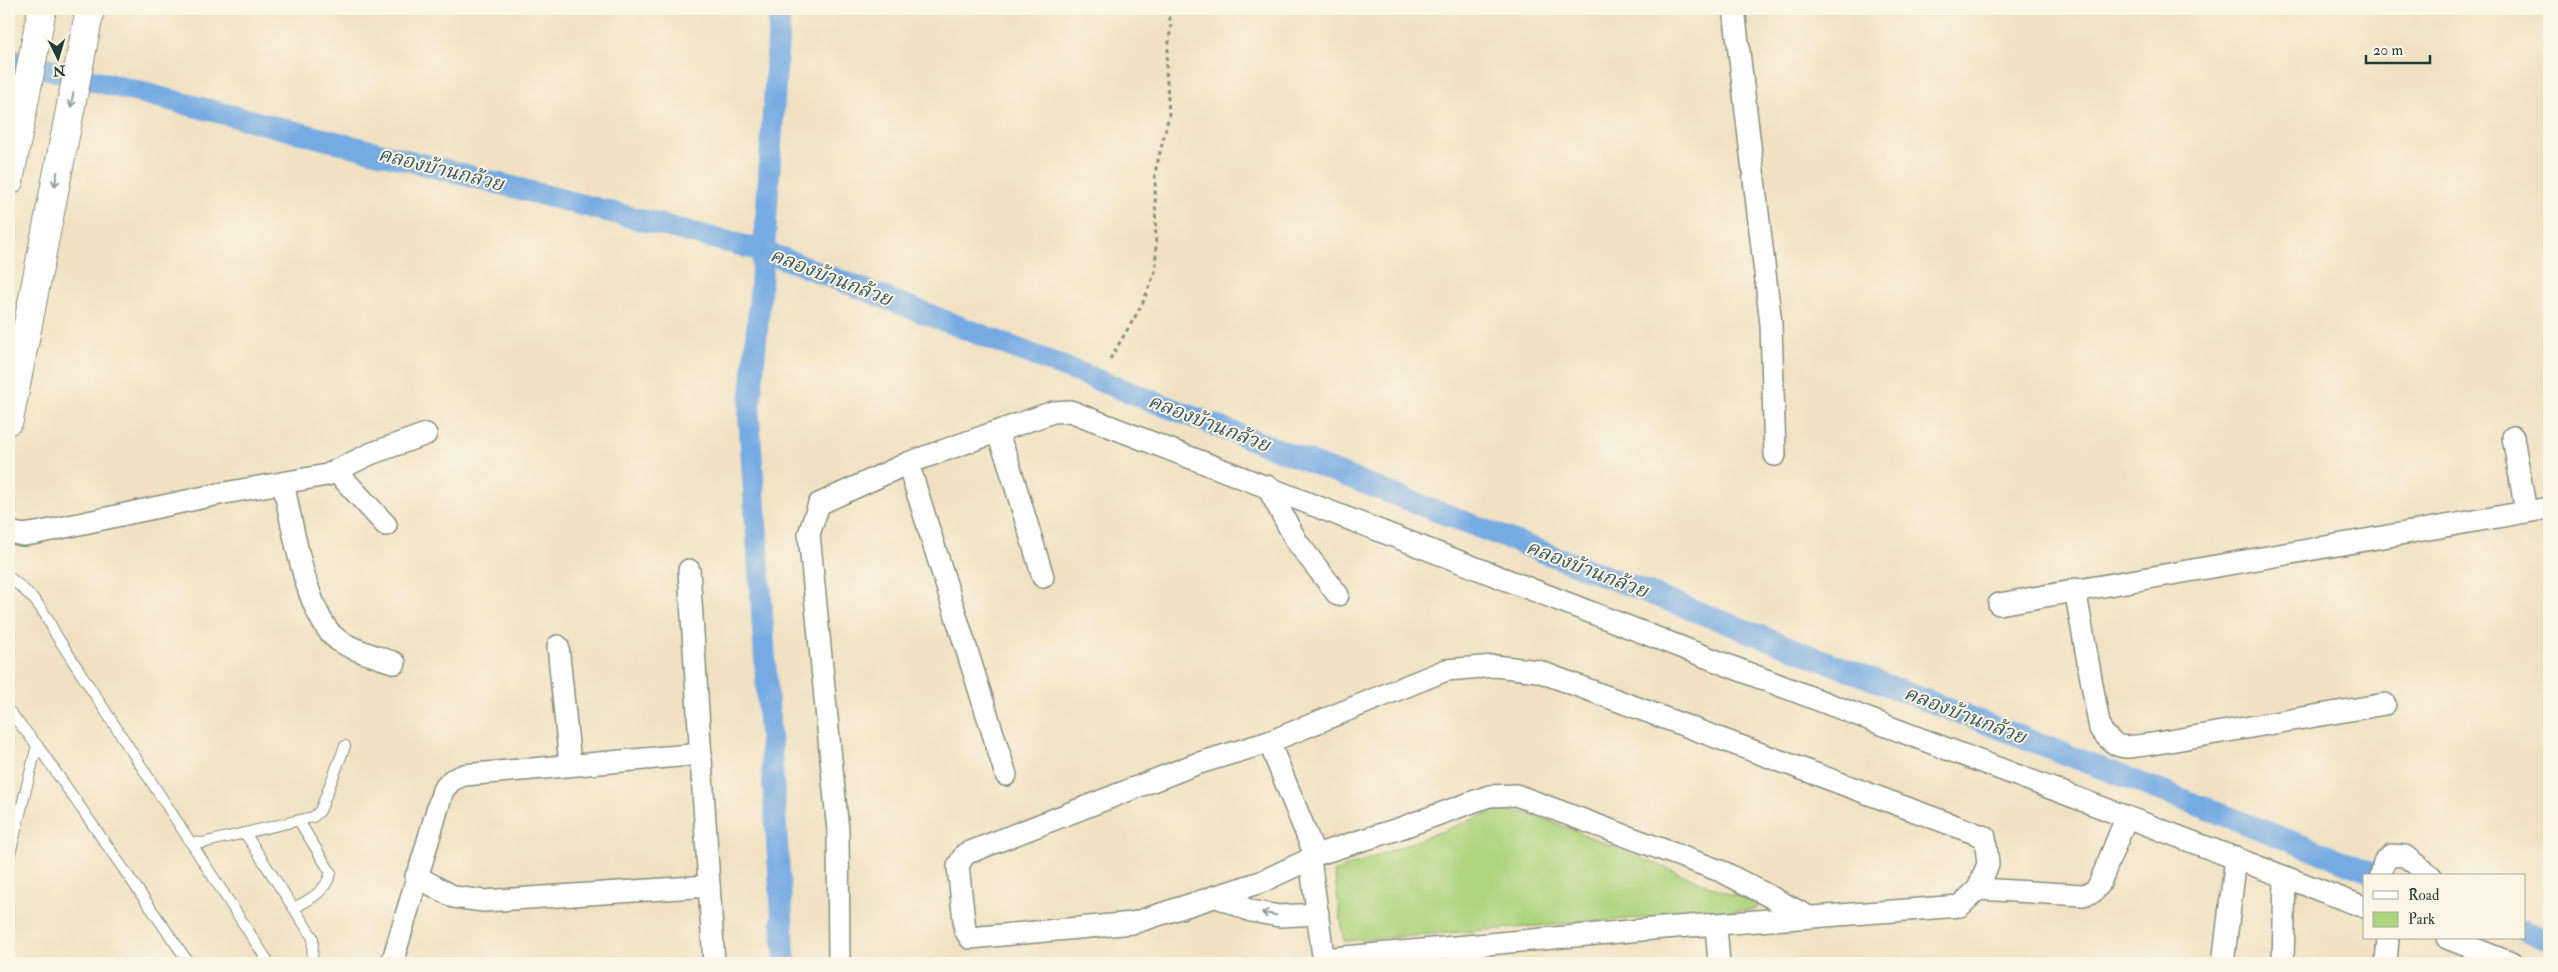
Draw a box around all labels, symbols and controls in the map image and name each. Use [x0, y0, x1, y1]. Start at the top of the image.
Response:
north arrow [32, 32, 82, 82]
scale bar [2366, 32, 2429, 64]
text: 20 m [2373, 41, 2403, 60]
text: N [52, 61, 67, 80]
one-way arrow [66, 92, 76, 108]
water label: คลองบ้านกล้วย [376, 141, 507, 197]
one-way arrow [51, 170, 60, 186]
water label: คลองบ้านกล้วย [767, 242, 896, 312]
water label: คลองบ้านกล้วย [1145, 388, 1274, 458]
water label: คลองบ้านกล้วย [1523, 534, 1652, 604]
water label: คลองบ้านกล้วย [1901, 680, 2030, 750]
legend [2363, 874, 2526, 940]
text: Road [2408, 886, 2440, 905]
one-way arrow [1262, 909, 1278, 919]
text: Park [2408, 910, 2435, 929]

